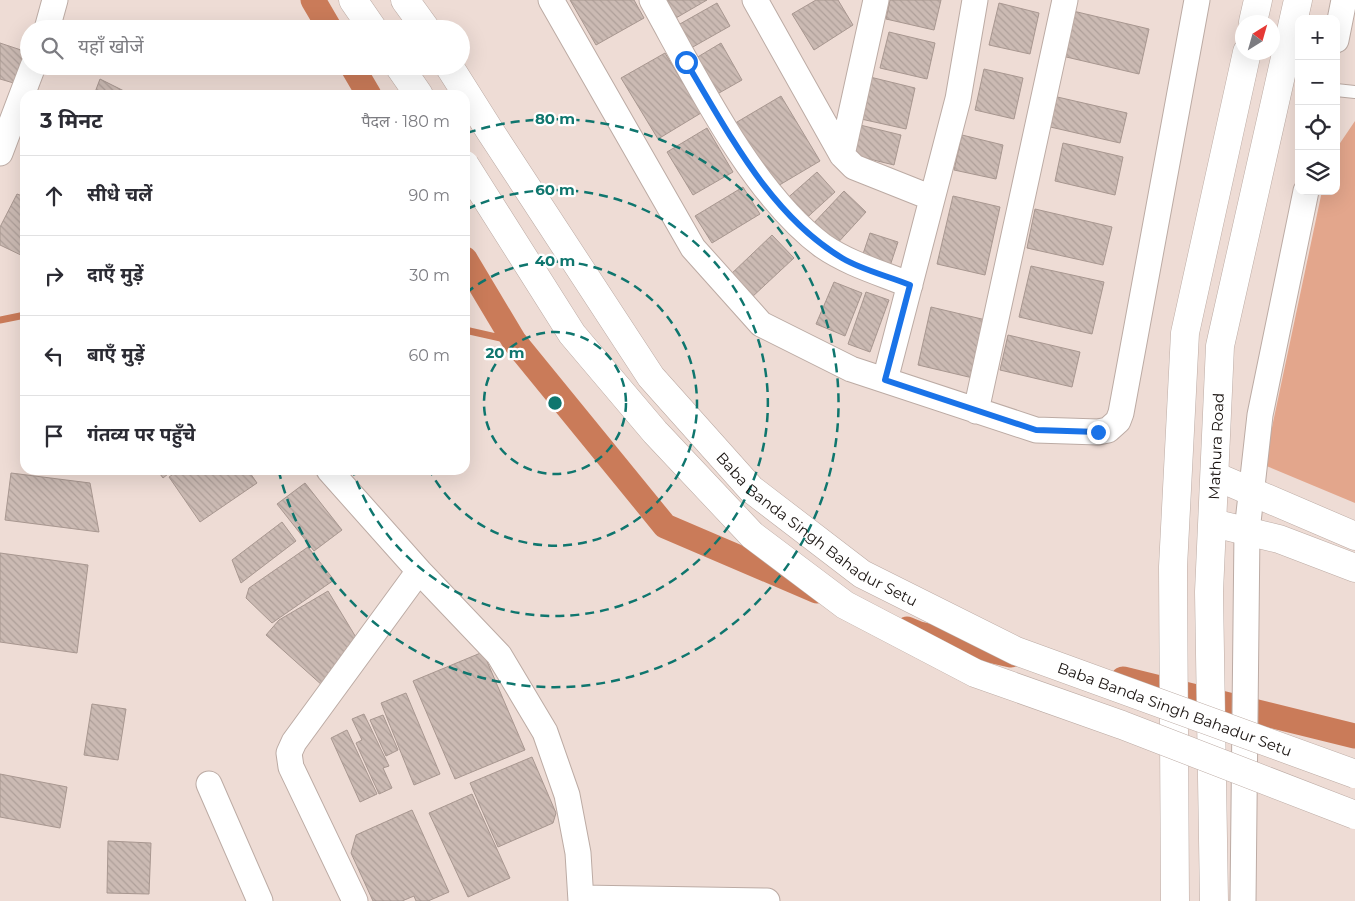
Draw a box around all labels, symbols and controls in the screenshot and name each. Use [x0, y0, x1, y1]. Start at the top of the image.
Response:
north arrow [1235, 15, 1280, 60]
map controls [1295, 15, 1340, 195]
button: + [1295, 15, 1340, 60]
search box [20, 20, 470, 75]
icon: search [38, 34, 66, 62]
text: यहाँ खोजें [78, 35, 144, 58]
route start [675, 51, 698, 74]
button: − [1295, 60, 1340, 105]
button: locate [1295, 105, 1340, 150]
text: 3 मिनट [40, 108, 102, 133]
text: 80 m [535, 109, 575, 128]
text: पैदल · 180 m [361, 112, 450, 131]
button: layers [1295, 150, 1340, 195]
text: 60 m [535, 180, 575, 199]
icon: ahead [40, 182, 68, 210]
text: सीधे चलें [87, 183, 152, 206]
text: 90 m [408, 186, 450, 205]
text: 40 m [535, 251, 575, 270]
icon: right [40, 262, 68, 290]
text: दाएँ मुड़ें [87, 263, 143, 286]
text: 30 m [409, 266, 450, 285]
icon: left [40, 342, 68, 370]
text: बाएँ मुड़ें [87, 343, 144, 366]
text: 20 m [485, 343, 525, 362]
text: 60 m [408, 346, 450, 365]
street label: Mathura Road [1204, 392, 1227, 500]
centre of rings [546, 394, 564, 412]
route end [1087, 421, 1110, 444]
icon: arrive [40, 422, 68, 450]
text: गंतव्य पर पहुँचे [87, 423, 195, 446]
street label: Baba Banda Singh Bahadur Setu [713, 448, 921, 610]
street label: Baba Banda Singh Bahadur Setu [1055, 657, 1295, 760]

